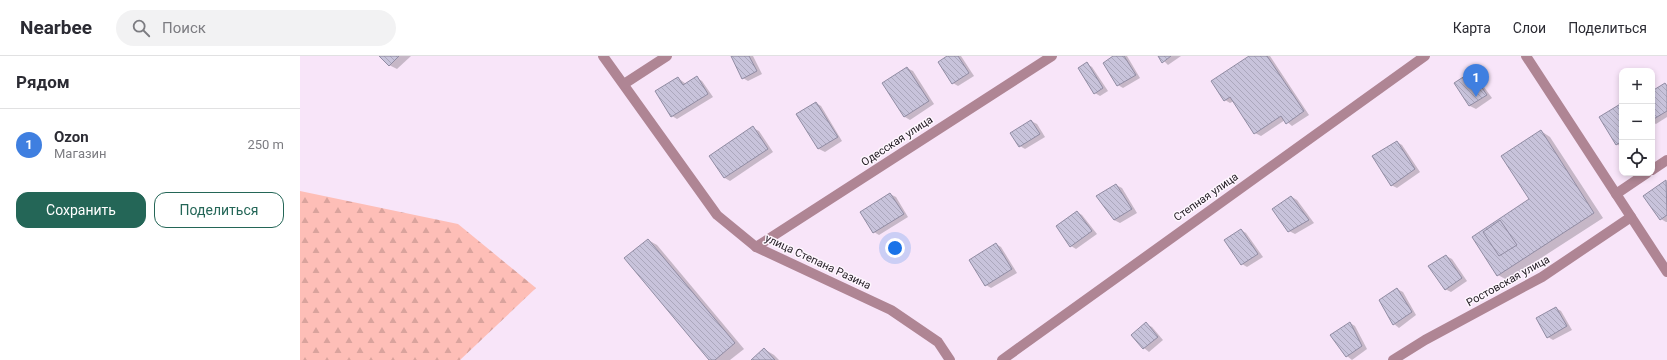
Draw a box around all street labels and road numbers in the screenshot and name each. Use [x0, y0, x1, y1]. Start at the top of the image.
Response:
street label: Одесская улица [859, 113, 935, 169]
street label: Степная улица [1171, 170, 1241, 224]
street label: улица Степана Разина [763, 232, 873, 292]
street label: Ростовская улица [1464, 253, 1552, 309]

